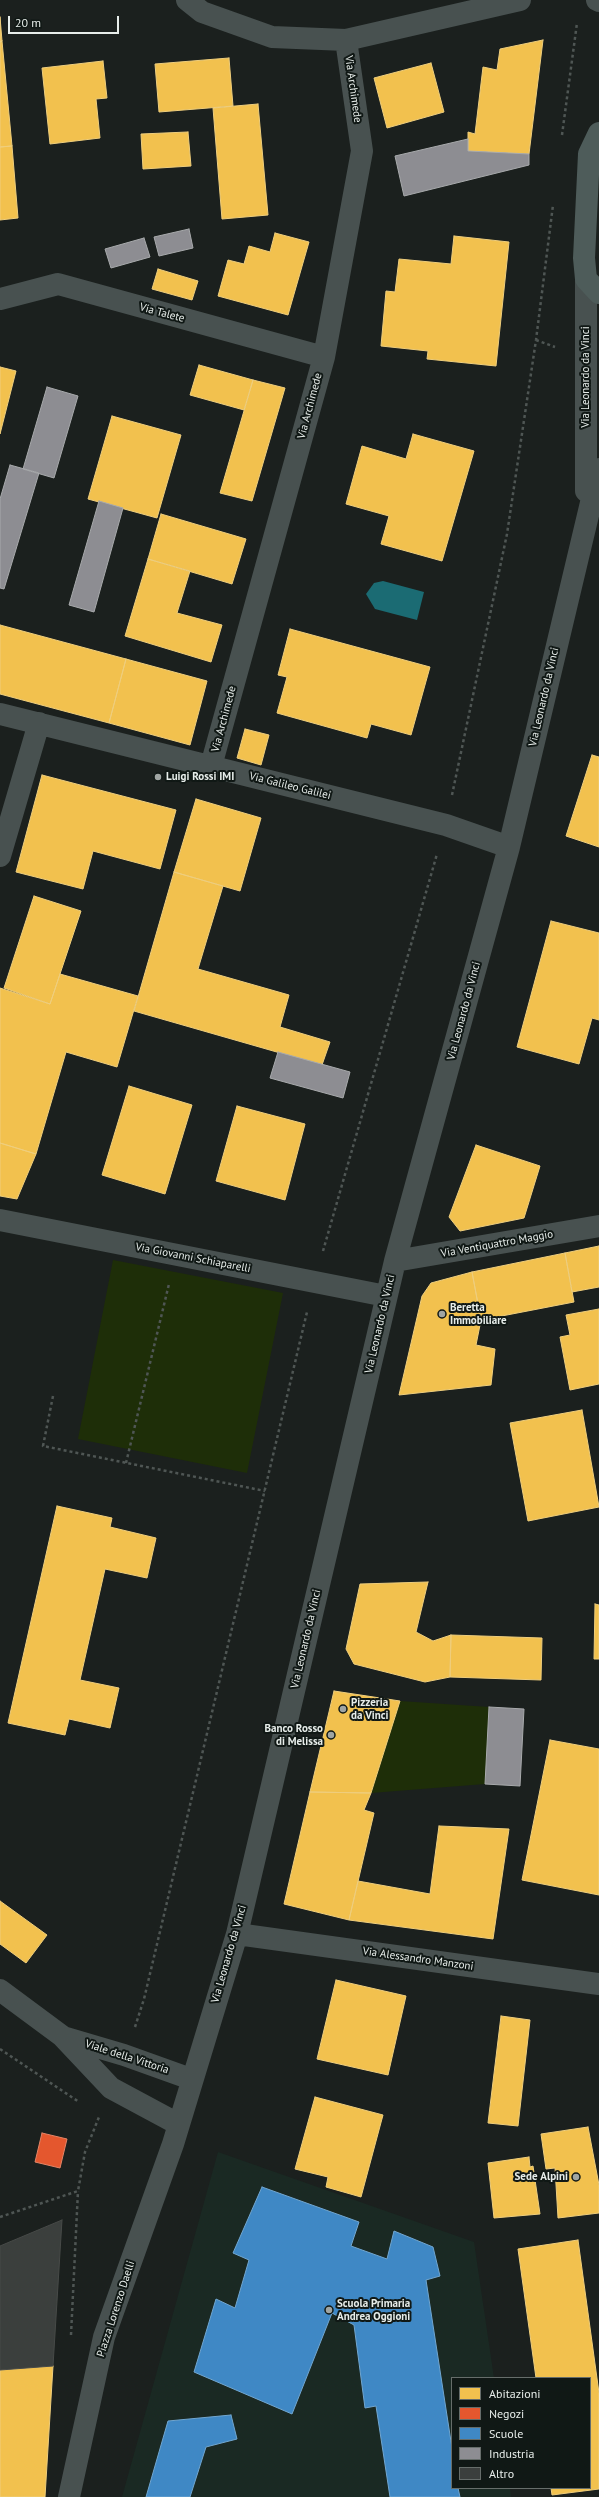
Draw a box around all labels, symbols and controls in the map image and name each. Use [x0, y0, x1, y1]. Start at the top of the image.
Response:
scale bar [10, 8, 121, 34]
text: 20 m [15, 15, 41, 30]
street label: Via Archimede [342, 55, 364, 123]
street label: Via Talete [138, 301, 186, 325]
street label: Via Leonardo da Vinci [579, 326, 593, 428]
street label: Via Archimede [295, 372, 325, 440]
street label: Via Leonardo da Vinci [526, 646, 562, 748]
street label: Via Archimede [209, 685, 239, 753]
street label: Via Galileo Galilei [248, 769, 332, 803]
place label: Luigi Rossi IMI [166, 770, 234, 784]
marker: Luigi Rossi IMI [153, 772, 163, 782]
street label: Via Leonardo da Vinci [445, 960, 483, 1062]
street label: Via Ventiquattro Maggio [440, 1228, 554, 1260]
street label: Via Giovanni Schiaparelli [134, 1240, 252, 1276]
street label: Via Leonardo da Vinci [362, 1273, 398, 1375]
place label: Beretta Immobiliare [450, 1301, 507, 1327]
marker: Beretta Immobiliare [437, 1309, 447, 1319]
street label: Via Leonardo da Vinci [288, 1588, 324, 1690]
place label: Pizzeria da Vinci [351, 1696, 388, 1722]
marker: Pizzeria da Vinci [338, 1704, 348, 1714]
place label: Banco Rosso di Melissa [265, 1722, 323, 1748]
marker: Banco Rosso di Melissa [326, 1730, 336, 1740]
street label: Via Leonardo da Vinci [209, 1903, 249, 2005]
street label: Via Alessandro Manzoni [362, 1945, 474, 1973]
street label: Viale della Vittoria [83, 2037, 171, 2077]
place label: Sede Alpini [515, 2170, 568, 2184]
marker: Sede Alpini [571, 2172, 581, 2182]
street label: Piazza Lorenzo Daelli [94, 2259, 138, 2359]
place label: Scuola Primaria Andrea Oggioni [337, 2297, 410, 2323]
marker: Scuola Primaria Andrea Oggioni [324, 2305, 334, 2315]
legend [451, 2377, 591, 2489]
text: Abitazioni [489, 2386, 541, 2401]
text: Negozi [489, 2406, 524, 2421]
text: Scuole [489, 2426, 523, 2441]
text: Industria [489, 2446, 534, 2461]
text: Altro [489, 2466, 514, 2481]

